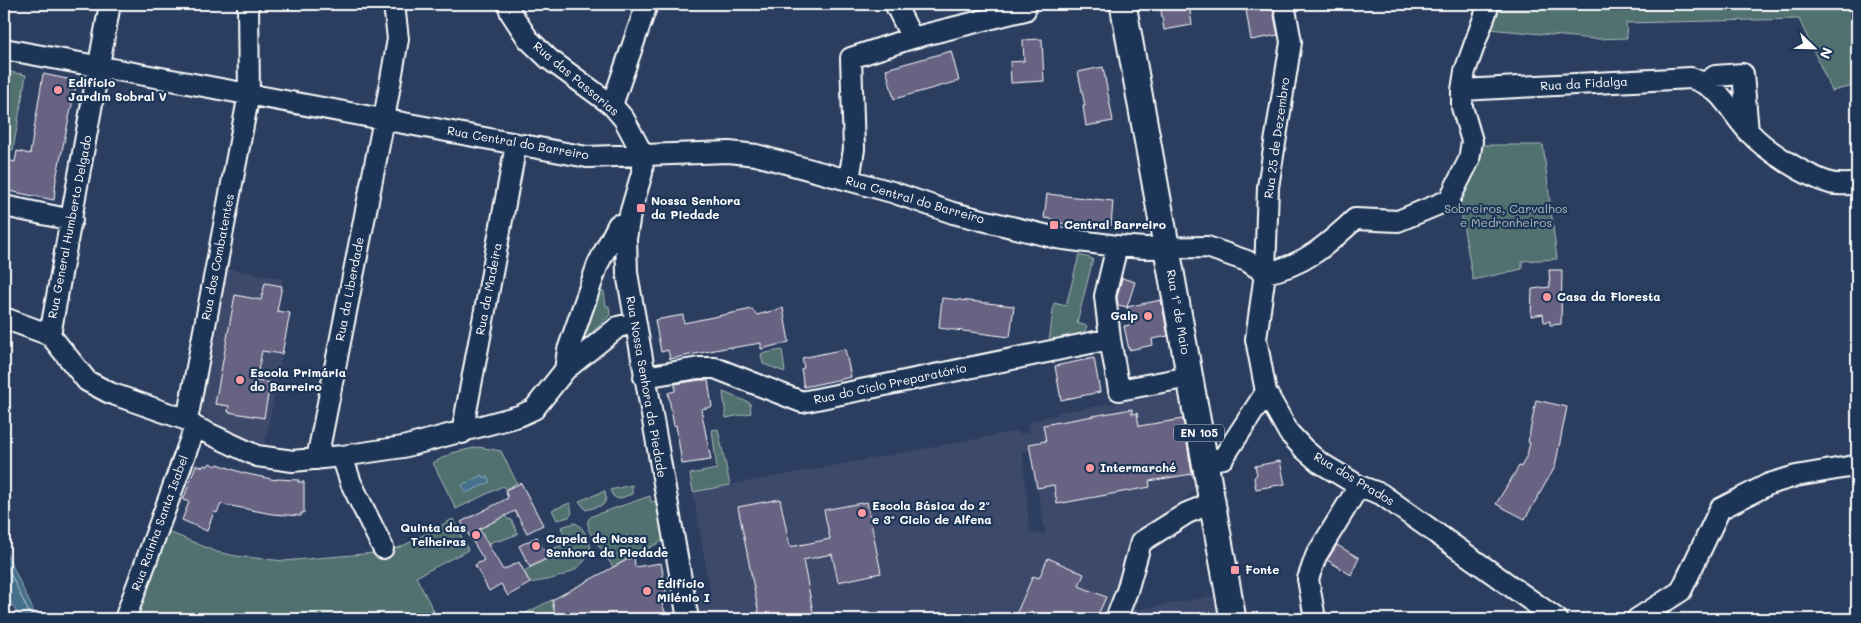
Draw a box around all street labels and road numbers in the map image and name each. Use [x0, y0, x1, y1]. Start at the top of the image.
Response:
street label: Rua das Passarias [530, 38, 623, 119]
street label: Rua da Fidalga [1540, 73, 1628, 93]
street label: Rua 25 de Dezembro [1260, 76, 1292, 199]
street label: Rua Central do Barreiro [446, 122, 590, 162]
street label: Rua General Humberto Delgado [43, 134, 95, 320]
street label: Rua Central do Barreiro [844, 172, 987, 227]
street label: Rua dos Combatentes [197, 192, 237, 321]
street label: Rua da Liberdade [331, 235, 367, 342]
street label: Rua da Madeira [471, 241, 505, 336]
street label: Rua 1º de Maio [1164, 268, 1194, 355]
street label: Rua Nossa Senhora da Piedade [623, 295, 671, 479]
street label: Rua do Ciclo Preparatório [812, 359, 968, 407]
road number: EN 105 [1174, 424, 1224, 442]
street label: Rua dos Prados [1311, 448, 1398, 509]
street label: Rua Rainha Santa Isabel [127, 453, 191, 593]

